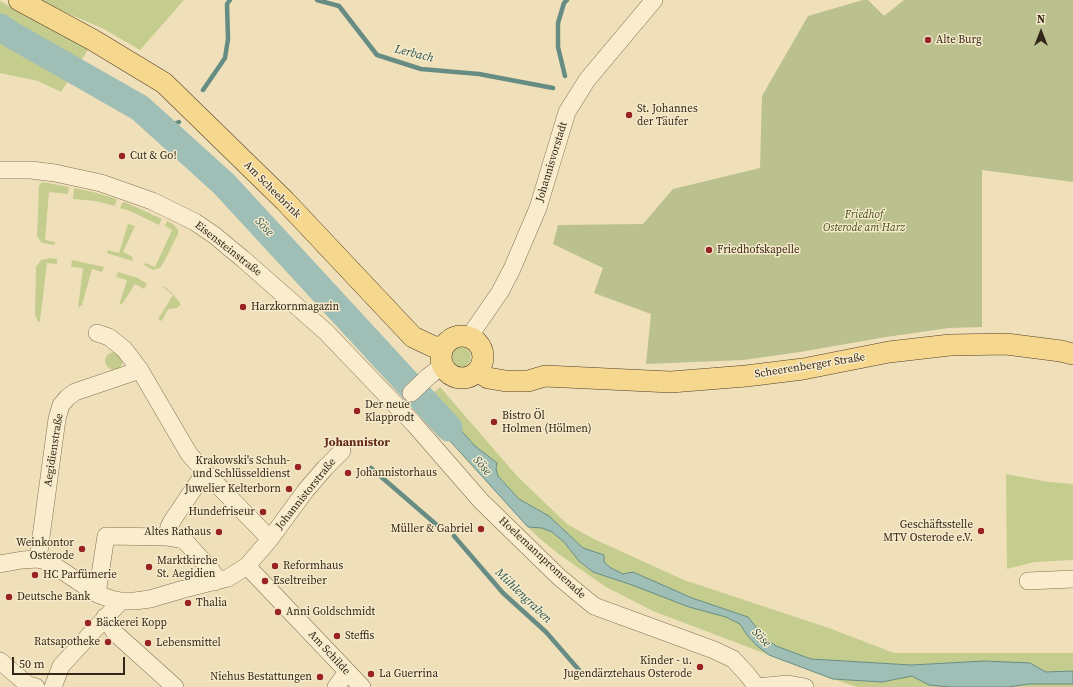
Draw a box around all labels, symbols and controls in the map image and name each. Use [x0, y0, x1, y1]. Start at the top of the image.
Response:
north arrow [1021, 12, 1061, 52]
text: N [1037, 12, 1045, 27]
place label: Alte Burg [936, 33, 982, 47]
marker: Alte Burg [923, 35, 933, 45]
water label: Lerbach [393, 42, 435, 66]
place label: St. Johannes der Täufer [637, 102, 698, 128]
marker: St. Johannes der Täufer [624, 110, 634, 120]
street label: Johannisvorstadt [534, 120, 570, 204]
place label: Cut & Go! [130, 149, 177, 163]
marker: Cut & Go! [117, 151, 127, 161]
street label: Am Scheebrink [241, 159, 303, 221]
park label: Friedhof Osterode am Harz [823, 208, 905, 234]
water label: Söse [252, 214, 276, 240]
street label: Eisensteinstraße [192, 219, 264, 279]
place label: Friedhofskapelle [717, 243, 800, 257]
marker: Friedhofskapelle [704, 245, 714, 255]
place label: Harzkornmagazin [251, 300, 339, 314]
marker: Harzkornmagazin [238, 302, 248, 312]
street label: Scheerenberger Straße [754, 351, 866, 381]
place label: Der neue Klapprodt [365, 398, 414, 424]
marker: Der neue Klapprodt [352, 406, 362, 416]
place label: Bistro Öl Holmen (Hölmen) [502, 409, 592, 435]
street label: Aegidienstraße [42, 412, 66, 488]
marker: Bistro Öl Holmen (Hölmen) [489, 417, 499, 427]
district label: Johannistor [324, 436, 390, 450]
water label: Söse [470, 453, 494, 479]
place label: Krakowski's Schuh- und Schlüsseldienst [193, 454, 290, 480]
street label: Johannistorstraße [273, 456, 339, 532]
marker: Krakowski's Schuh- und Schlüsseldienst [293, 462, 303, 472]
place label: Johannistorhaus [356, 466, 437, 480]
marker: Johannistorhaus [343, 468, 353, 478]
place label: Juwelier Kelterborn [185, 482, 281, 496]
marker: Juwelier Kelterborn [284, 484, 294, 494]
place label: Hundefriseur [188, 505, 255, 519]
marker: Hundefriseur [258, 507, 268, 517]
street label: Hoelemannpromenade [496, 514, 588, 602]
place label: Geschäftsstelle MTV Osterode e.V. [883, 518, 973, 544]
place label: Müller & Gabriel [391, 522, 473, 536]
marker: Müller & Gabriel [476, 524, 486, 534]
place label: Altes Rathaus [144, 525, 211, 539]
marker: Geschäftsstelle MTV Osterode e.V. [976, 526, 986, 536]
marker: Altes Rathaus [214, 527, 224, 537]
place label: Weinkontor Osterode [16, 536, 74, 562]
marker: Weinkontor Osterode [77, 544, 87, 554]
place label: Marktkirche St. Aegidien [157, 554, 218, 580]
place label: Reformhaus [283, 559, 343, 573]
marker: Reformhaus [270, 561, 280, 571]
marker: Marktkirche St. Aegidien [144, 562, 154, 572]
water label: Mühlengraben [492, 566, 554, 626]
place label: HC Parfümerie [43, 568, 117, 582]
marker: HC Parfümerie [30, 570, 40, 580]
place label: Eseltreiber [273, 574, 327, 588]
marker: Eseltreiber [260, 576, 270, 586]
place label: Deutsche Bank [17, 590, 90, 604]
marker: Deutsche Bank [4, 592, 14, 602]
place label: Thalia [196, 596, 227, 610]
marker: Thalia [183, 598, 193, 608]
place label: Anni Goldschmidt [286, 605, 375, 619]
marker: Anni Goldschmidt [273, 607, 283, 617]
place label: Bäckerei Kopp [96, 616, 167, 630]
marker: Bäckerei Kopp [83, 618, 93, 628]
water label: Söse [749, 626, 773, 650]
street label: Am Schilde [305, 628, 353, 678]
place label: Steffis [345, 629, 374, 643]
marker: Steffis [332, 631, 342, 641]
place label: Ratsapotheke [34, 635, 100, 649]
place label: Lebensmittel [156, 636, 221, 650]
marker: Ratsapotheke [103, 637, 113, 647]
marker: Lebensmittel [143, 638, 153, 648]
scale bar [14, 649, 127, 675]
place label: Kinder - u. Jugendärztehaus Osterode [563, 654, 692, 680]
text: 50 m [19, 656, 45, 672]
marker: Kinder - u. Jugendärztehaus Osterode [695, 662, 705, 672]
place label: La Guerrina [379, 667, 438, 681]
marker: La Guerrina [366, 669, 376, 679]
place label: Niehus Bestattungen [210, 670, 312, 684]
marker: Niehus Bestattungen [315, 672, 325, 682]

